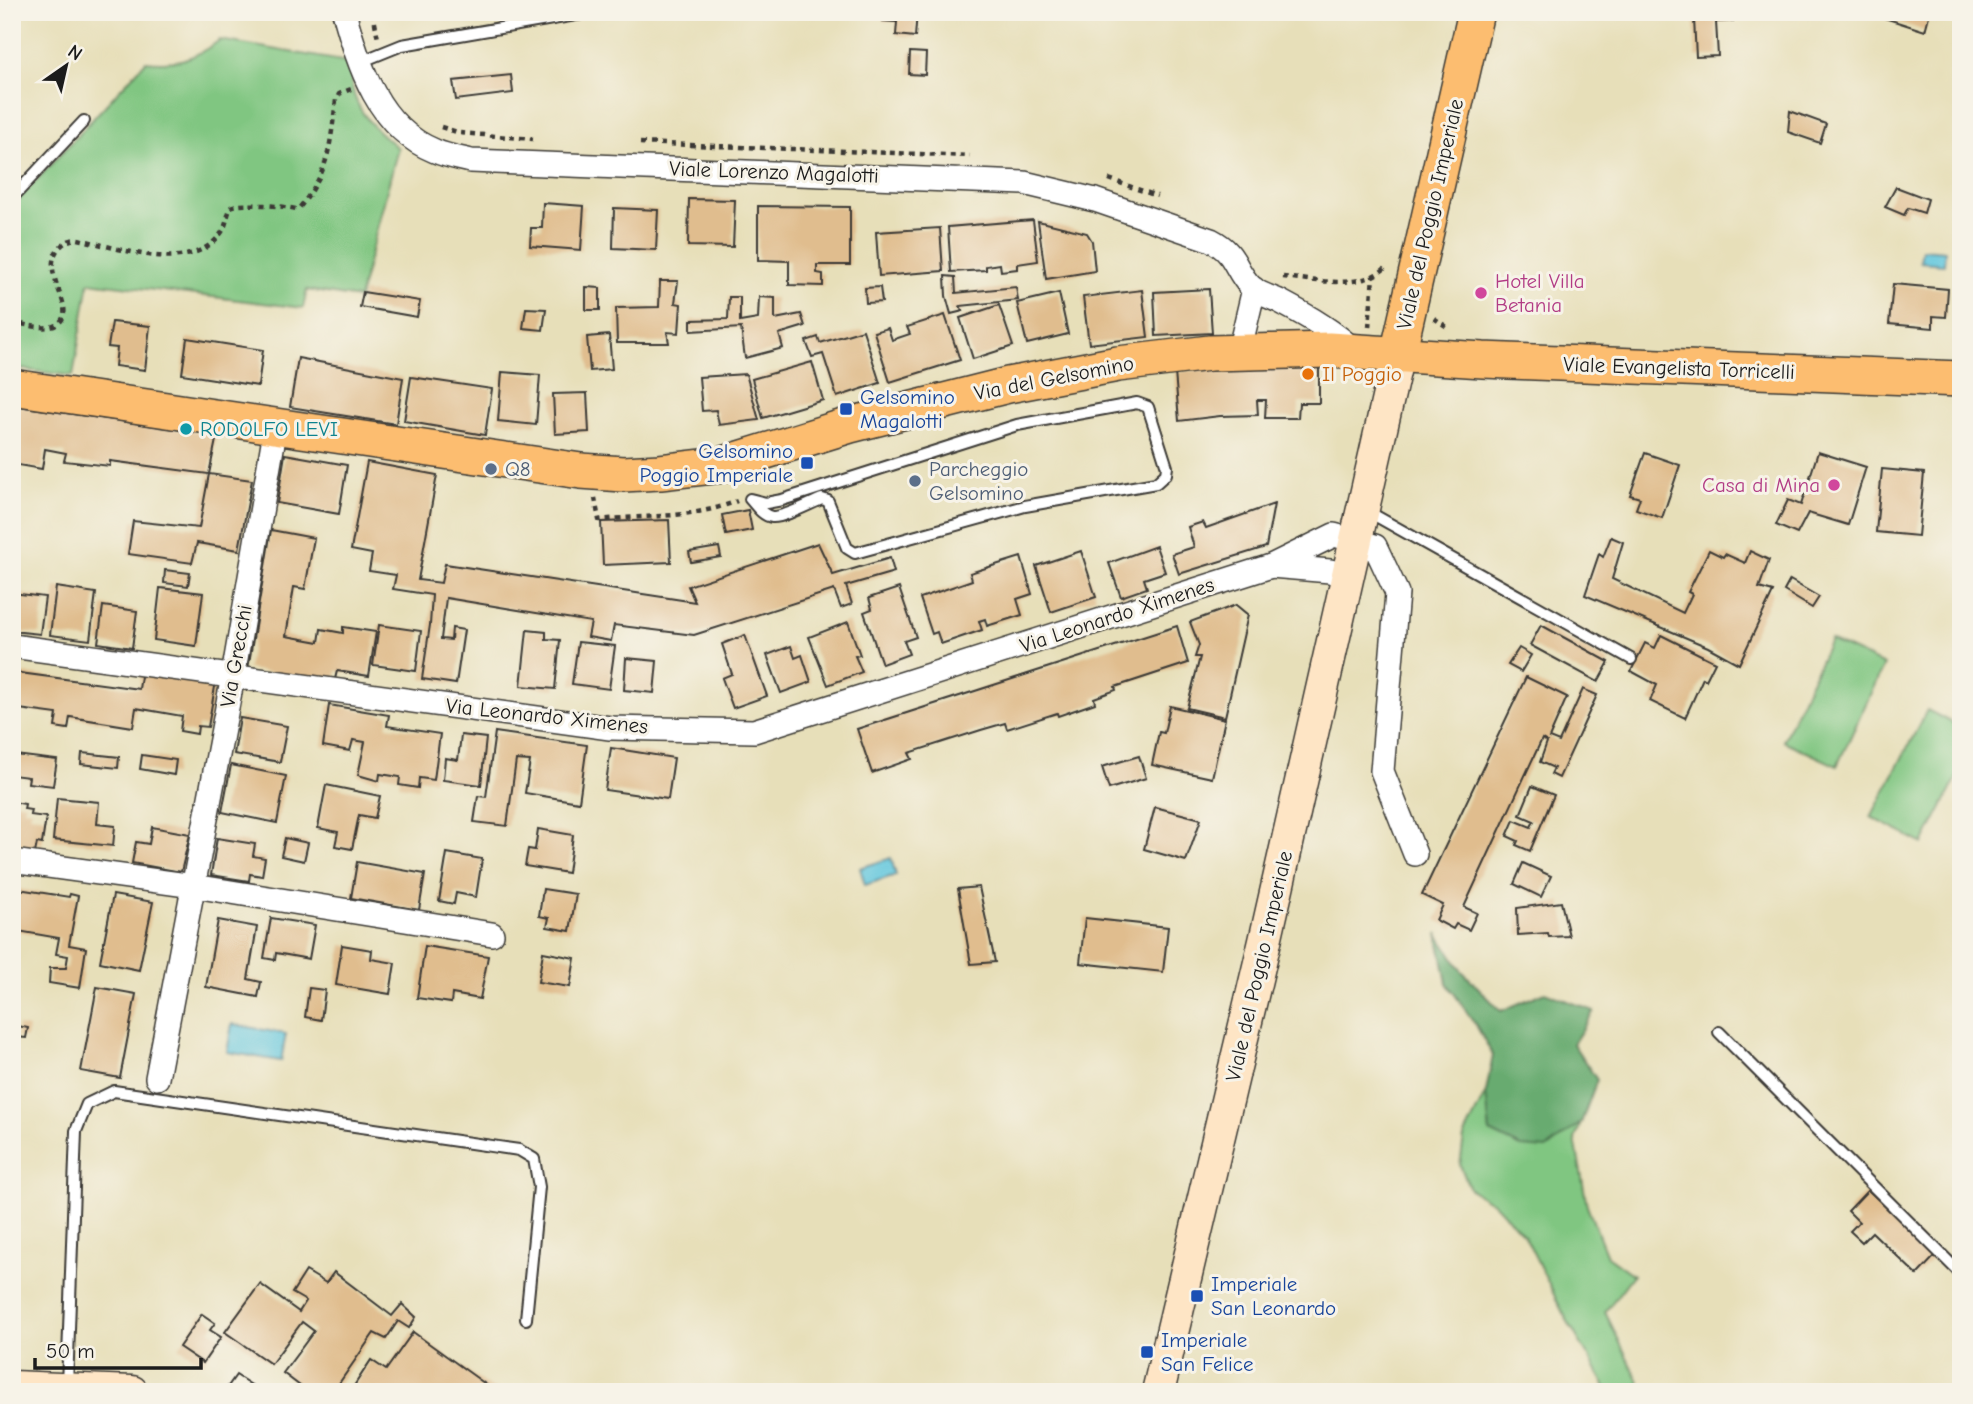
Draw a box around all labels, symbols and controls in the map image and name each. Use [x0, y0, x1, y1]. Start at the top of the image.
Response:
north arrow [32, 32, 102, 102]
text: N [64, 40, 86, 65]
street label: Viale del Poggio Imperiale [1392, 96, 1468, 332]
street label: Viale Lorenzo Magalotti [669, 156, 879, 188]
place label: Hotel Villa Betania [1495, 269, 1585, 317]
marker: Hotel Villa Betania [1473, 285, 1489, 301]
street label: Via del Gelsomino [972, 351, 1136, 405]
street label: Viale Evangelista Torricelli [1563, 352, 1795, 384]
place label: Il Poggio [1322, 362, 1402, 386]
marker: Il Poggio [1300, 366, 1316, 382]
place label: Gelsomino Magalotti [860, 385, 955, 433]
marker: Gelsomino Magalotti [838, 401, 854, 417]
place label: RODOLFO LEVI [200, 417, 338, 441]
marker: RODOLFO LEVI [178, 421, 194, 437]
place label: Gelsomino Poggio Imperiale [640, 439, 793, 487]
marker: Gelsomino Poggio Imperiale [799, 455, 815, 471]
place label: Q8 [505, 457, 531, 481]
place label: Parcheggio Gelsomino [929, 457, 1028, 505]
marker: Q8 [483, 461, 499, 477]
marker: Parcheggio Gelsomino [907, 473, 923, 489]
place label: Casa di Mina [1702, 473, 1820, 497]
marker: Casa di Mina [1826, 477, 1842, 493]
street label: Via Leonardo Ximenes [1017, 572, 1217, 658]
street label: Via Grecchi [215, 603, 257, 709]
street label: Via Leonardo Ximenes [445, 693, 649, 739]
street label: Viale del Poggio Imperiale [1221, 848, 1297, 1084]
place label: Imperiale San Leonardo [1211, 1272, 1336, 1320]
marker: Imperiale San Leonardo [1189, 1288, 1205, 1304]
scale bar [35, 1327, 201, 1371]
place label: Imperiale San Felice [1161, 1328, 1254, 1376]
text: 50 m [46, 1339, 95, 1363]
marker: Imperiale San Felice [1139, 1344, 1155, 1360]

